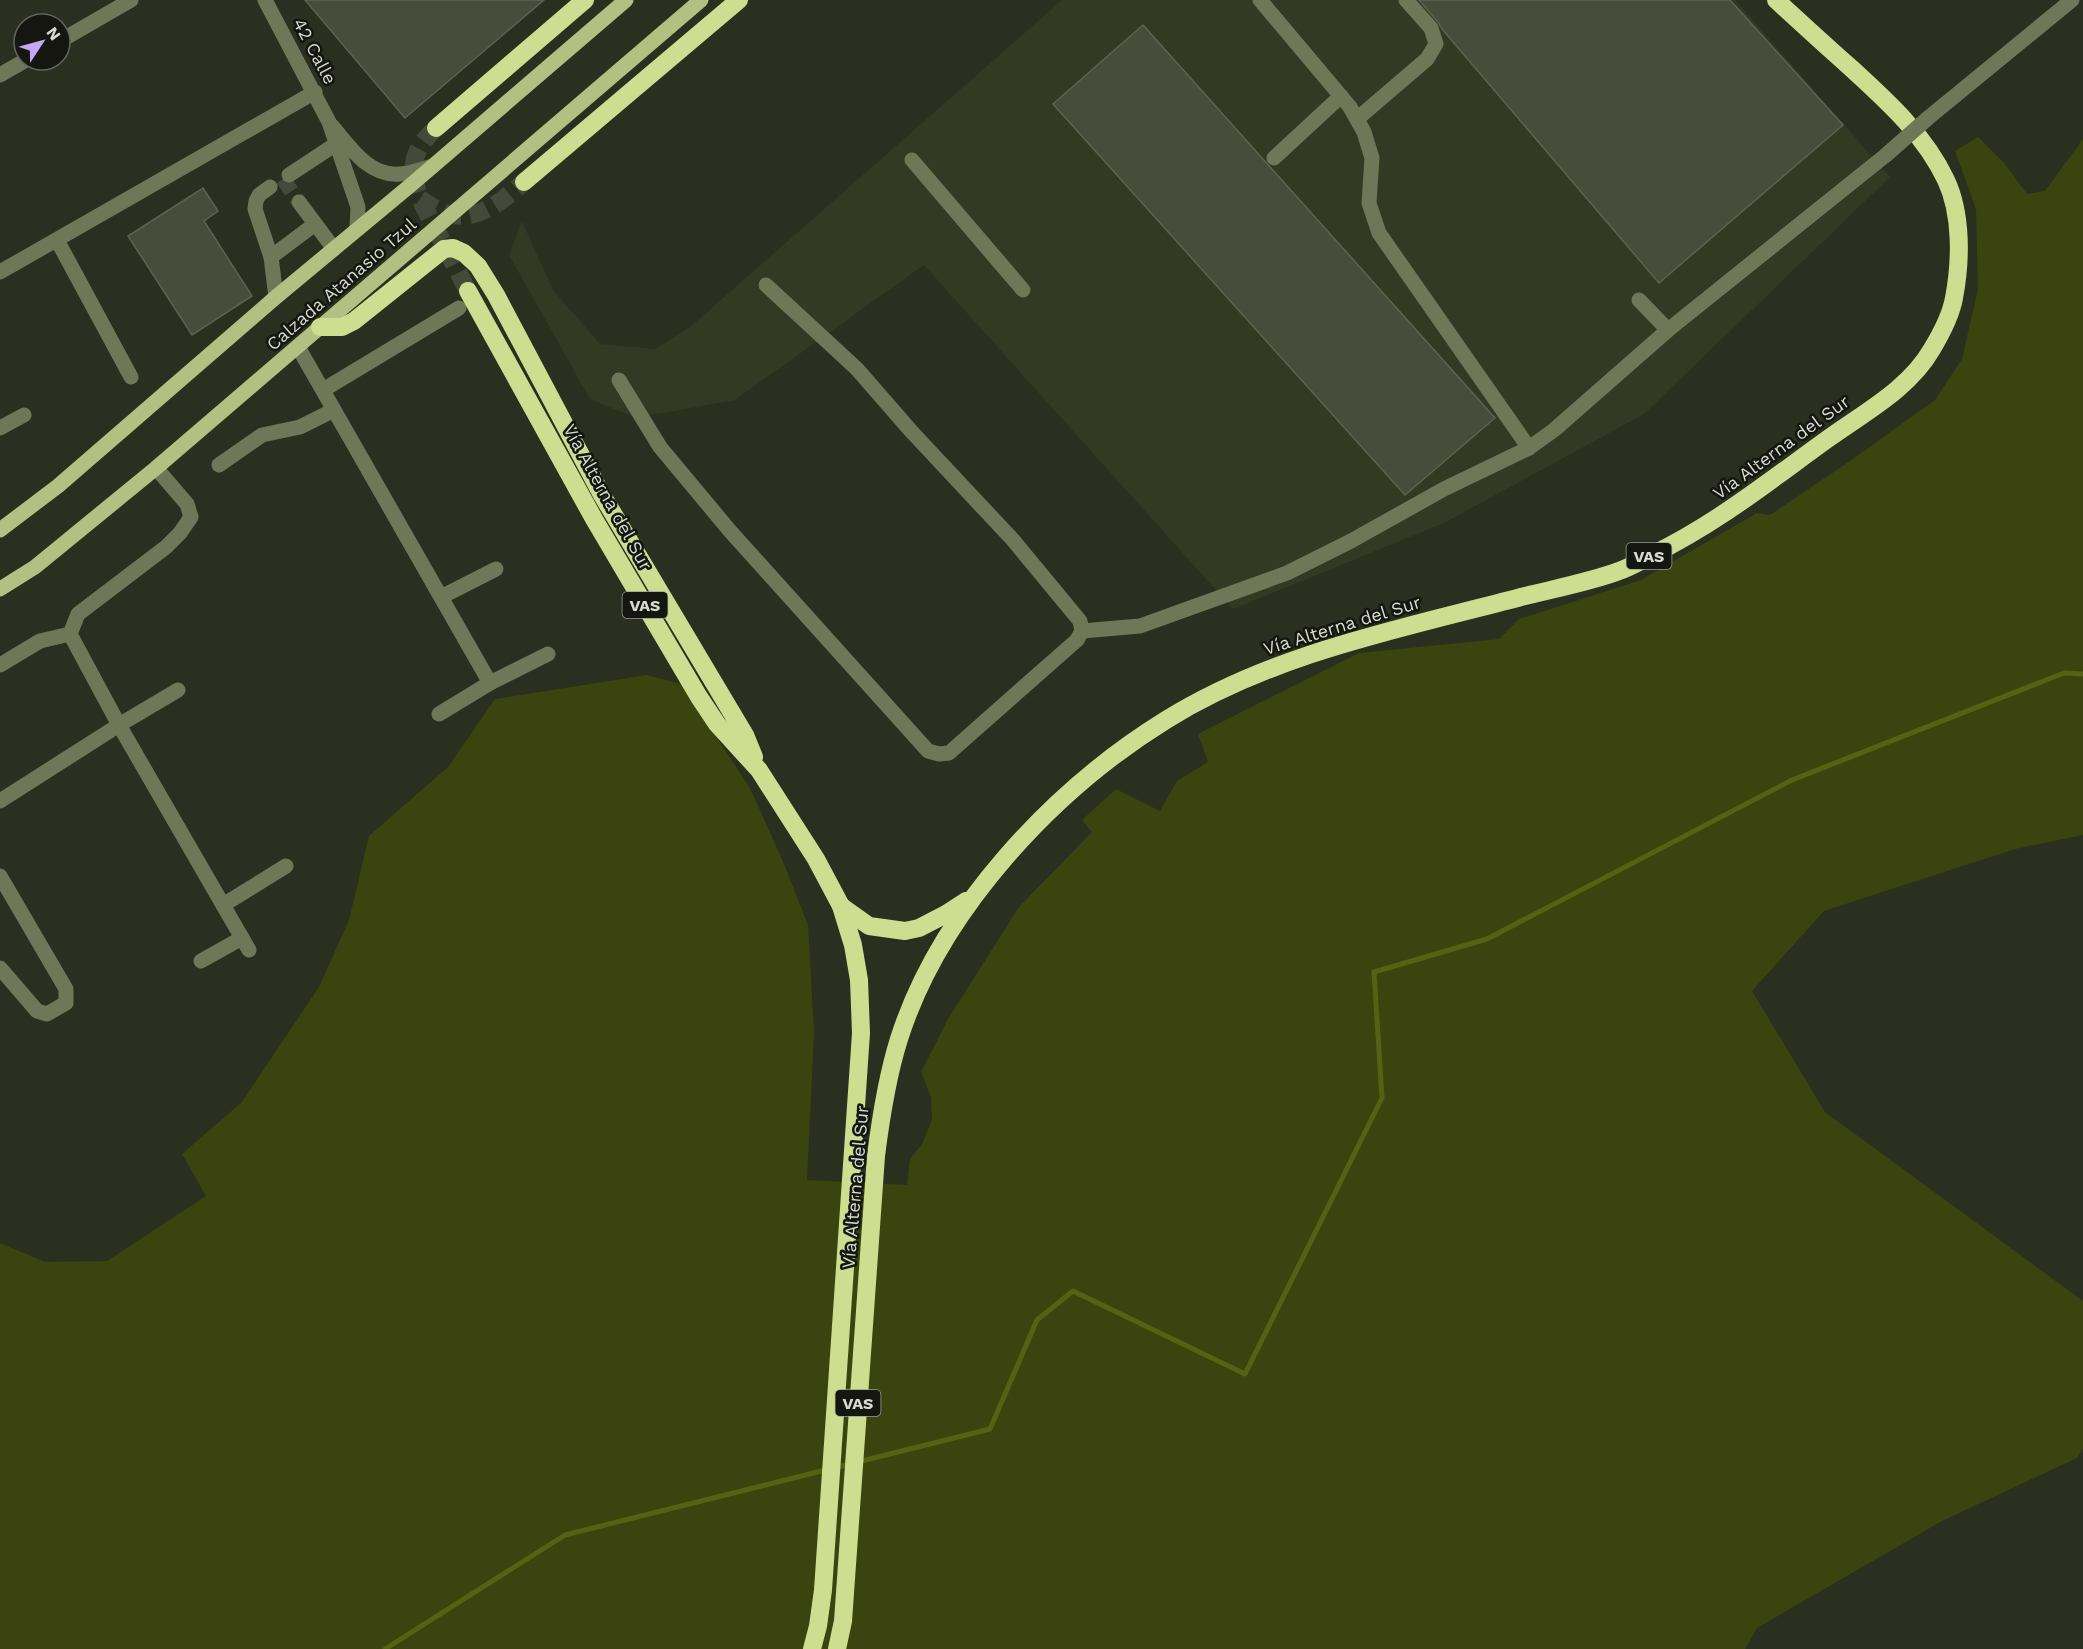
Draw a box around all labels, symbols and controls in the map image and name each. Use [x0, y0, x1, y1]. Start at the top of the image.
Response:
north arrow [12, 12, 72, 72]
street label: 42 Calle [289, 14, 341, 88]
text: N [43, 23, 65, 44]
street label: Calzada Atanasio Tzul [262, 213, 420, 355]
street label: Vía Alterna del Sur [1709, 390, 1853, 504]
street label: Vía Alterna del Sur [559, 420, 657, 574]
road number: VAS [1626, 543, 1672, 569]
street label: Vía Alterna del Sur [1261, 591, 1423, 659]
road number: VAS [622, 592, 668, 618]
street label: Vía Alterna del Sur [837, 1105, 873, 1269]
road number: VAS [836, 1390, 880, 1416]

